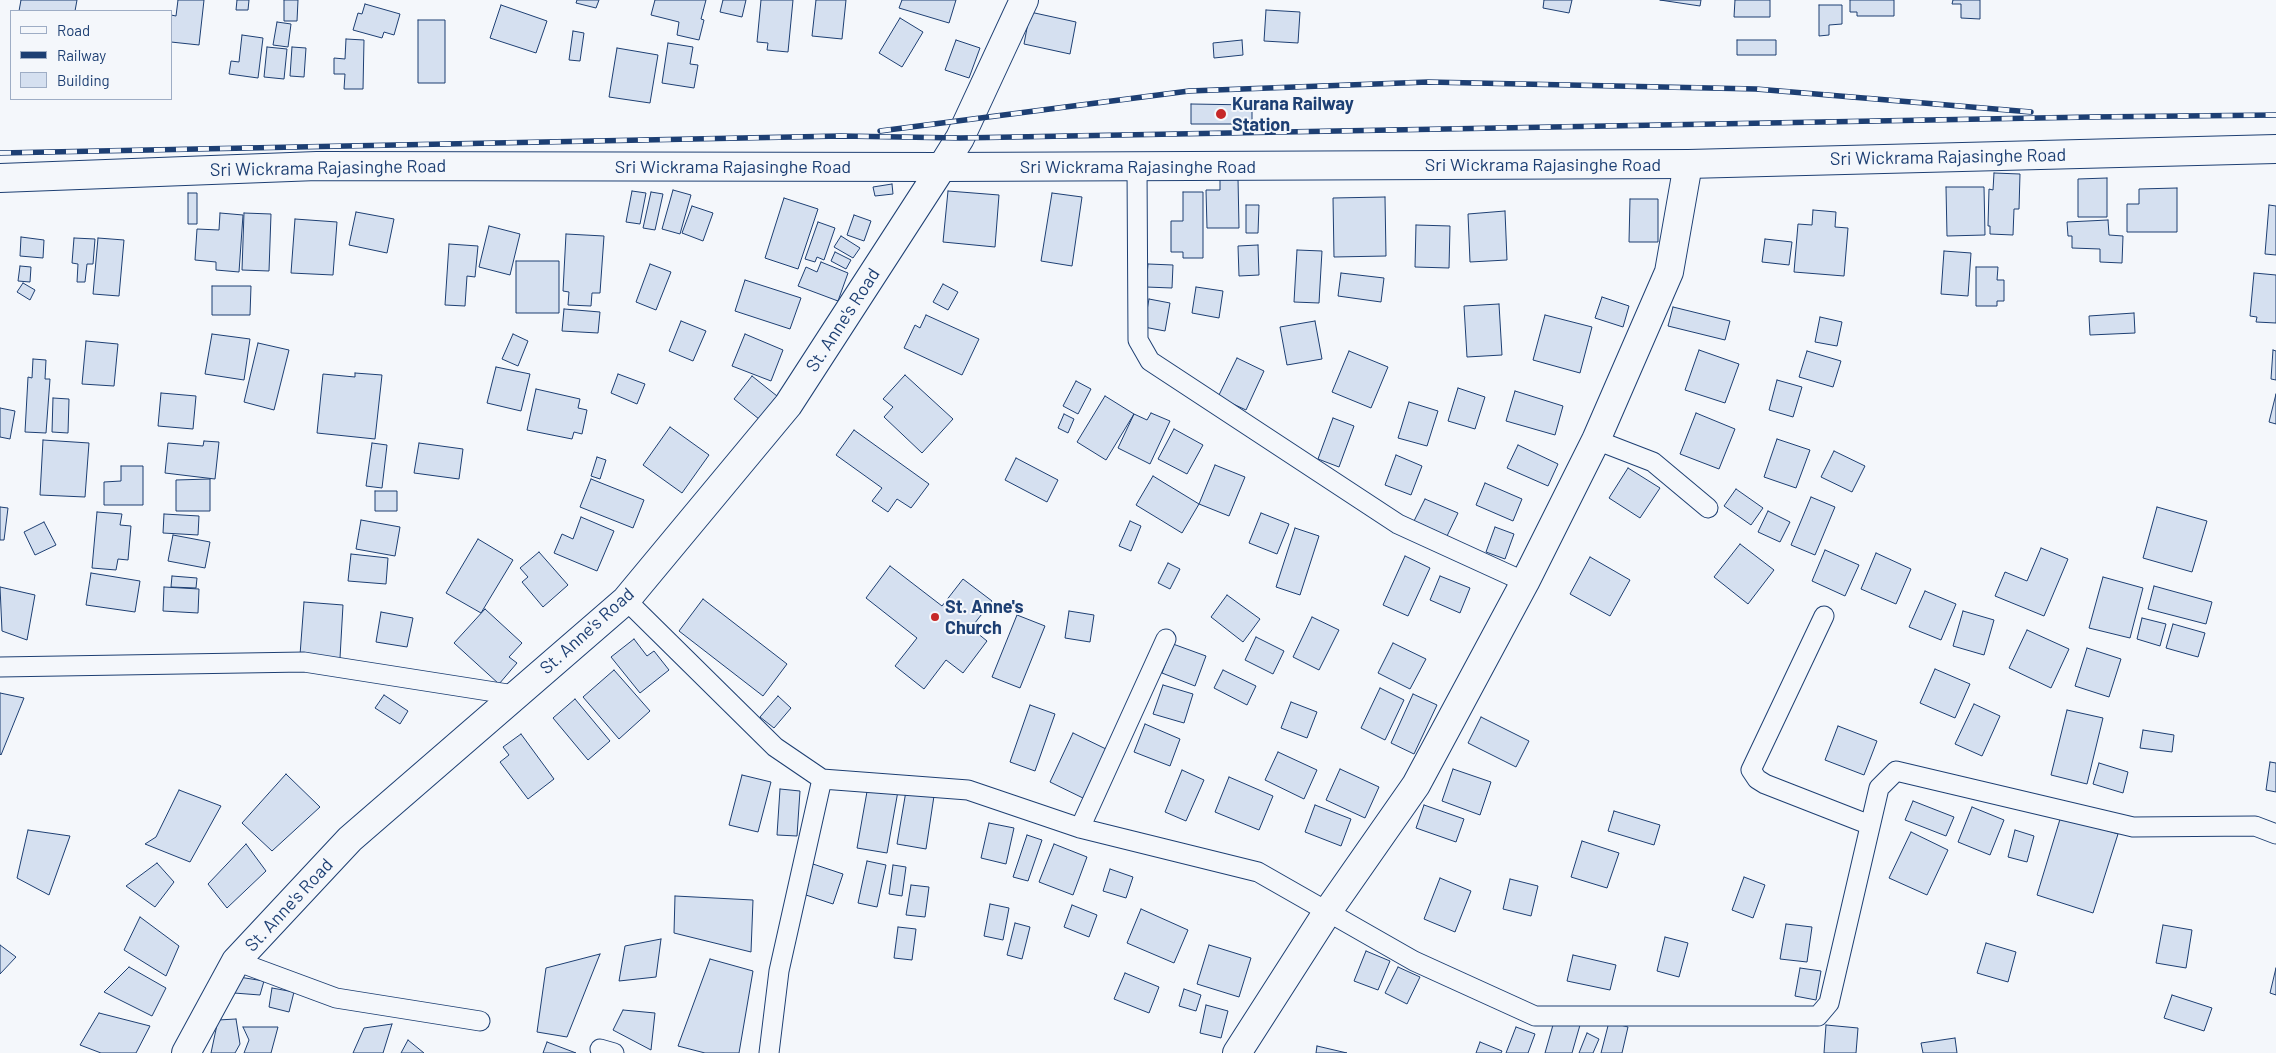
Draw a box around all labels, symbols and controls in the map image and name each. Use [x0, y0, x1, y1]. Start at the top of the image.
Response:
legend [10, 10, 172, 100]
text: Road [57, 21, 90, 39]
text: Railway [57, 46, 106, 64]
text: Building [57, 71, 110, 89]
place label: Kurana Railway Station [1232, 93, 1354, 136]
marker: Kurana Railway Station [1214, 107, 1228, 121]
street label: Sri Wickrama Rajasinghe Road [1830, 144, 2066, 170]
street label: Sri Wickrama Rajasinghe Road [1425, 154, 1661, 176]
street label: Sri Wickrama Rajasinghe Road [210, 155, 446, 181]
street label: Sri Wickrama Rajasinghe Road [615, 156, 851, 178]
street label: Sri Wickrama Rajasinghe Road [1020, 156, 1256, 178]
street label: St. Anne's Road [802, 264, 884, 376]
street label: St. Anne's Road [536, 583, 638, 679]
place label: St. Anne's Church [945, 596, 1023, 638]
marker: St. Anne's Church [929, 611, 941, 623]
street label: St. Anne's Road [240, 854, 338, 956]

